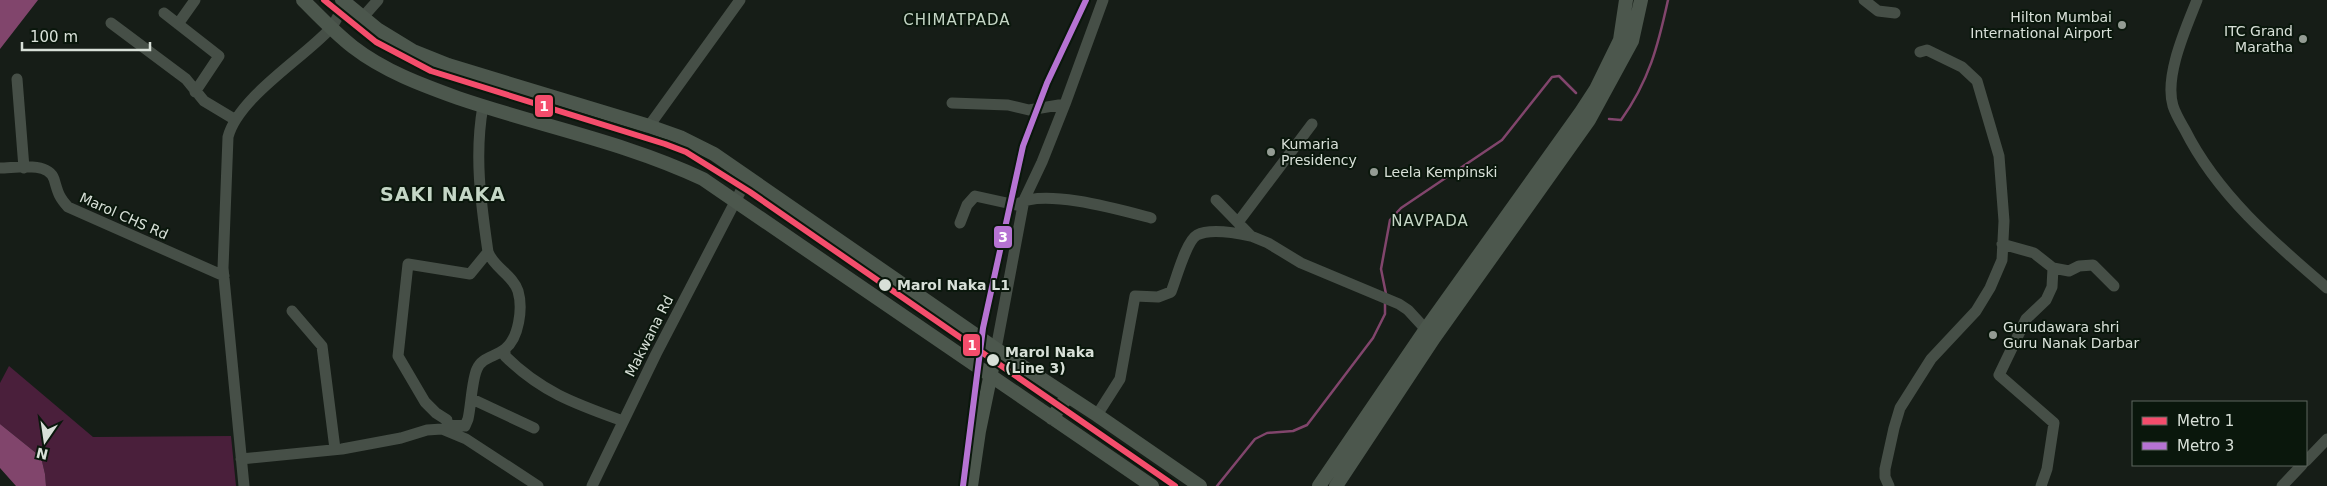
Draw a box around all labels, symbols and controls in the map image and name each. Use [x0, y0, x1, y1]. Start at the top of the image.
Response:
place label: Hilton Mumbai International Airport [1970, 9, 2112, 41]
district label: CHIMATPADA [903, 11, 1011, 29]
marker: Hilton Mumbai International Airport [2116, 19, 2128, 31]
scale bar [22, 20, 150, 52]
place label: ITC Grand Maratha [2224, 23, 2293, 55]
text: 100 m [30, 28, 78, 46]
marker: ITC Grand Maratha [2297, 33, 2309, 45]
line badge: 1 [534, 94, 554, 118]
text: 1 [539, 98, 549, 114]
place label: Kumaria Presidency [1281, 136, 1357, 168]
marker: Kumaria Presidency [1265, 146, 1277, 158]
place label: Leela Kempinski [1384, 164, 1497, 180]
marker: Leela Kempinski [1368, 166, 1380, 178]
district label: SAKI NAKA [380, 183, 506, 205]
street label: Marol CHS Rd [77, 189, 171, 243]
district label: NAVPADA [1391, 212, 1469, 230]
line badge: 3 [993, 225, 1013, 249]
text: 3 [998, 229, 1008, 245]
marker: Marol Naka L1 [877, 277, 893, 293]
place label: Marol Naka L1 [897, 277, 1010, 293]
street label: Makwana Rd [622, 293, 676, 379]
place label: Gurudawara shri Guru Nanak Darbar [2003, 319, 2139, 351]
marker: Gurudawara shri Guru Nanak Darbar [1987, 329, 1999, 341]
line badge: 1 [962, 333, 981, 357]
text: 1 [967, 337, 977, 353]
place label: Marol Naka (Line 3) [1005, 344, 1095, 376]
marker: Marol Naka (Line 3) [985, 352, 1001, 368]
legend [2132, 401, 2307, 466]
text: Metro 1 [2177, 412, 2234, 430]
north arrow [20, 416, 70, 466]
text: Metro 3 [2177, 437, 2234, 455]
text: N [35, 445, 50, 463]

